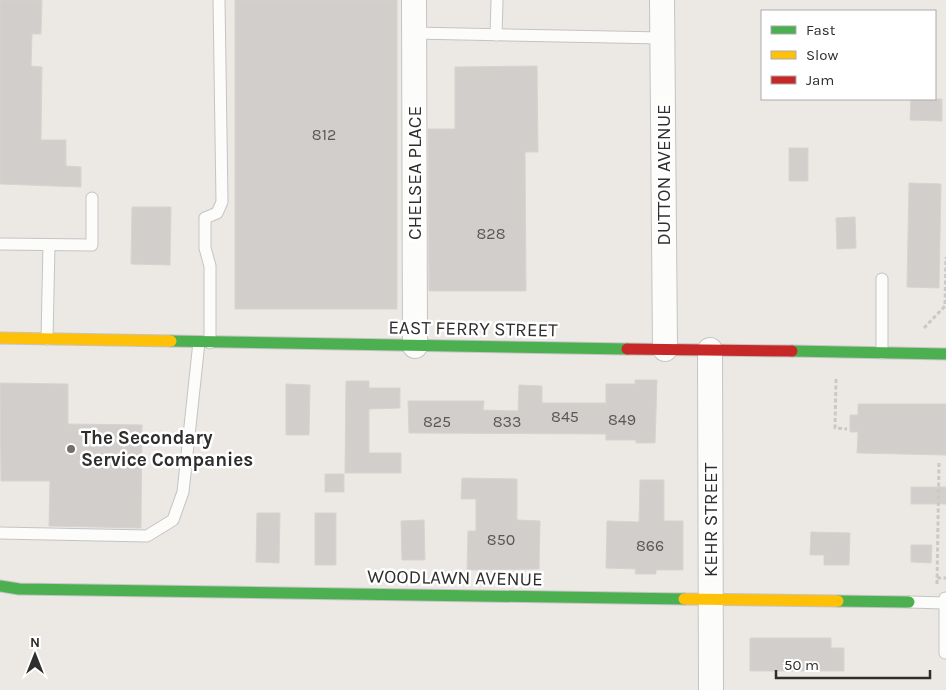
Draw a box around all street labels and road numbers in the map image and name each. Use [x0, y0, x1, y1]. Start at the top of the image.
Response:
street label: DUTTON AVENUE [653, 104, 675, 246]
street label: CHELSEA PLACE [404, 106, 426, 240]
street label: EAST FERRY STREET [388, 317, 558, 341]
street label: KEHR STREET [700, 462, 722, 577]
street label: WOODLAWN AVENUE [367, 565, 543, 591]

